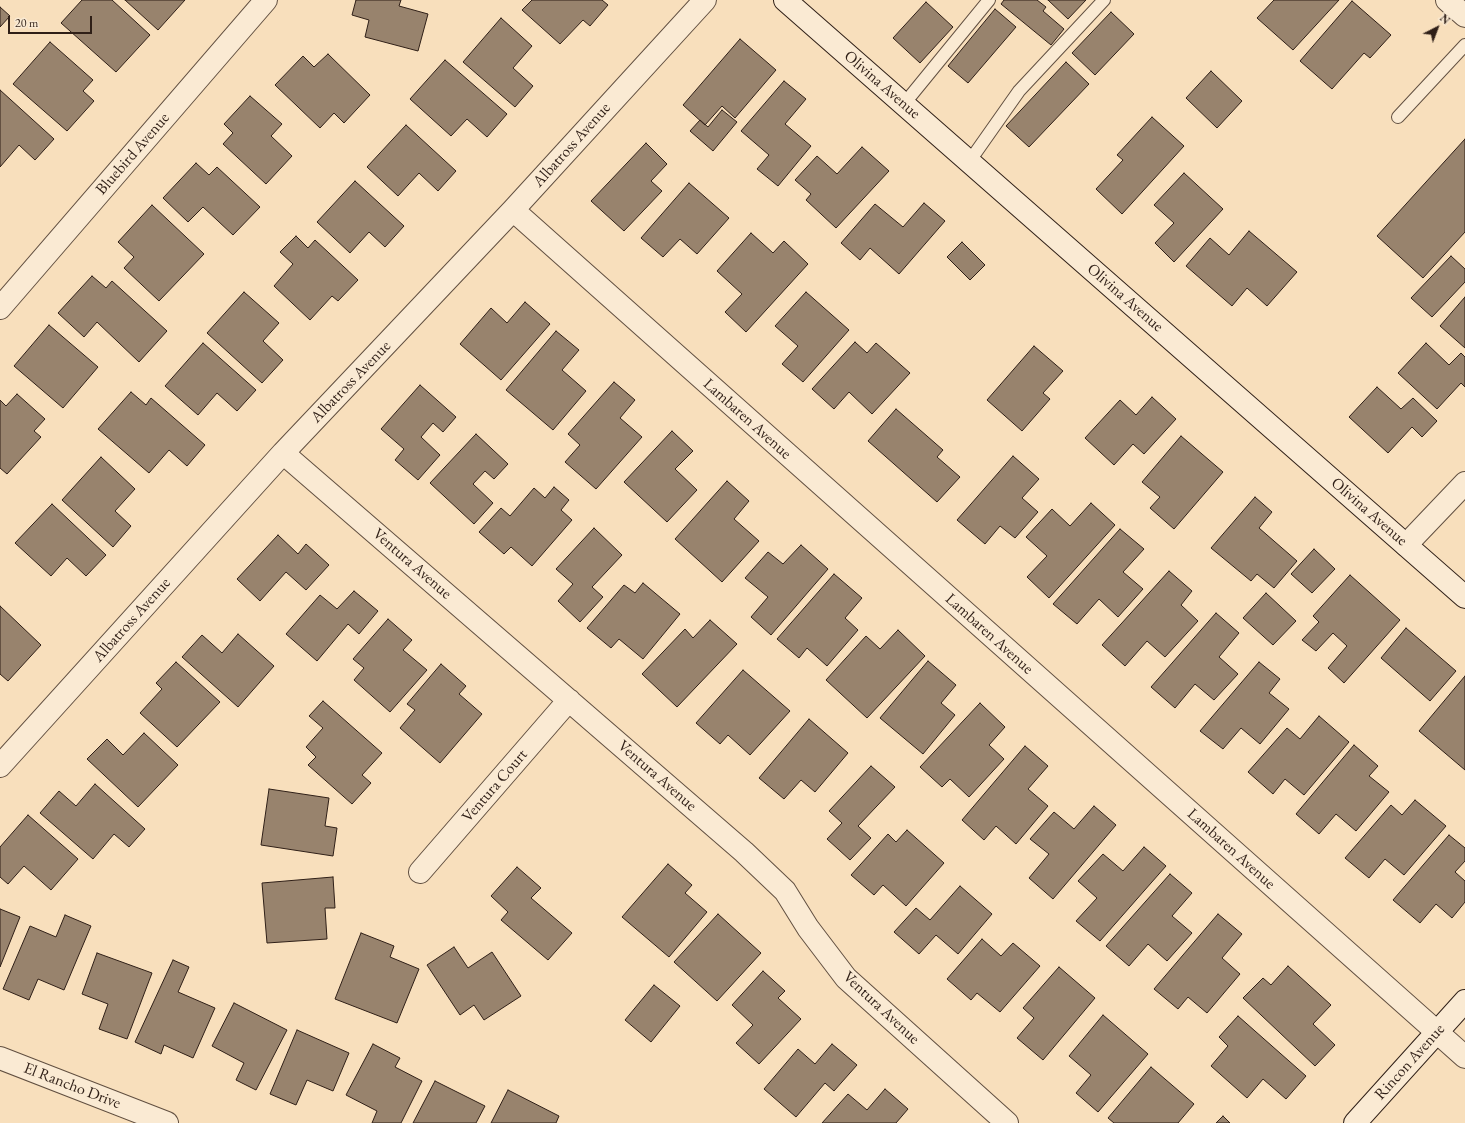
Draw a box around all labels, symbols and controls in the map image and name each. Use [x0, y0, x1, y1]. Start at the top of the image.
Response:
scale bar [10, 8, 94, 34]
north arrow [1417, 8, 1457, 48]
text: N [1437, 11, 1453, 27]
text: 20 m [15, 15, 38, 31]
street label: Olivina Avenue [840, 47, 924, 123]
street label: Albatross Avenue [529, 99, 615, 191]
street label: Bluebird Avenue [92, 109, 174, 199]
street label: Olivina Avenue [1083, 260, 1167, 336]
street label: Albatross Avenue [307, 337, 395, 427]
street label: Lambaren Avenue [699, 375, 795, 463]
street label: Olivina Avenue [1327, 474, 1411, 550]
street label: Ventura Avenue [369, 525, 455, 603]
street label: Albatross Avenue [89, 574, 175, 666]
street label: Lambaren Avenue [941, 590, 1037, 678]
street label: Ventura Avenue [614, 737, 700, 815]
street label: Ventura Court [458, 746, 532, 826]
street label: Lambaren Avenue [1183, 805, 1279, 893]
street label: Ventura Avenue [839, 968, 923, 1048]
street label: Rincon Avenue [1371, 1020, 1449, 1104]
street label: El Rancho Drive [21, 1059, 123, 1113]

